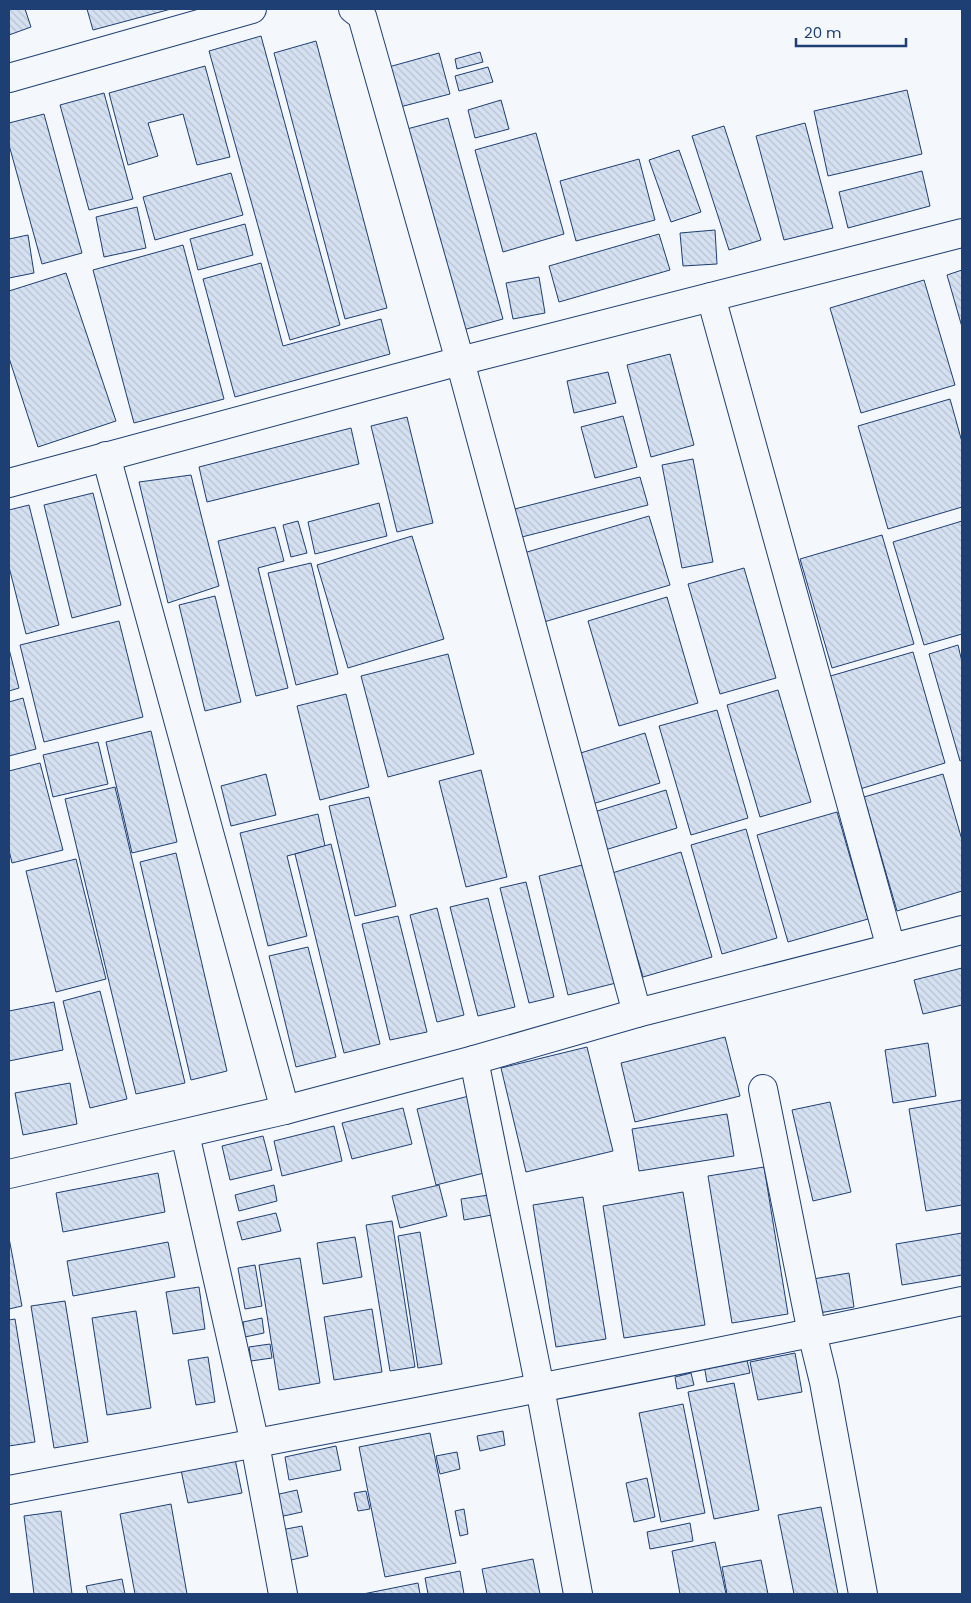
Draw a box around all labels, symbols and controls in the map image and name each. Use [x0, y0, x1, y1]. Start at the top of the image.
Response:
scale bar [796, 15, 906, 47]
text: 20 m [804, 22, 842, 43]

